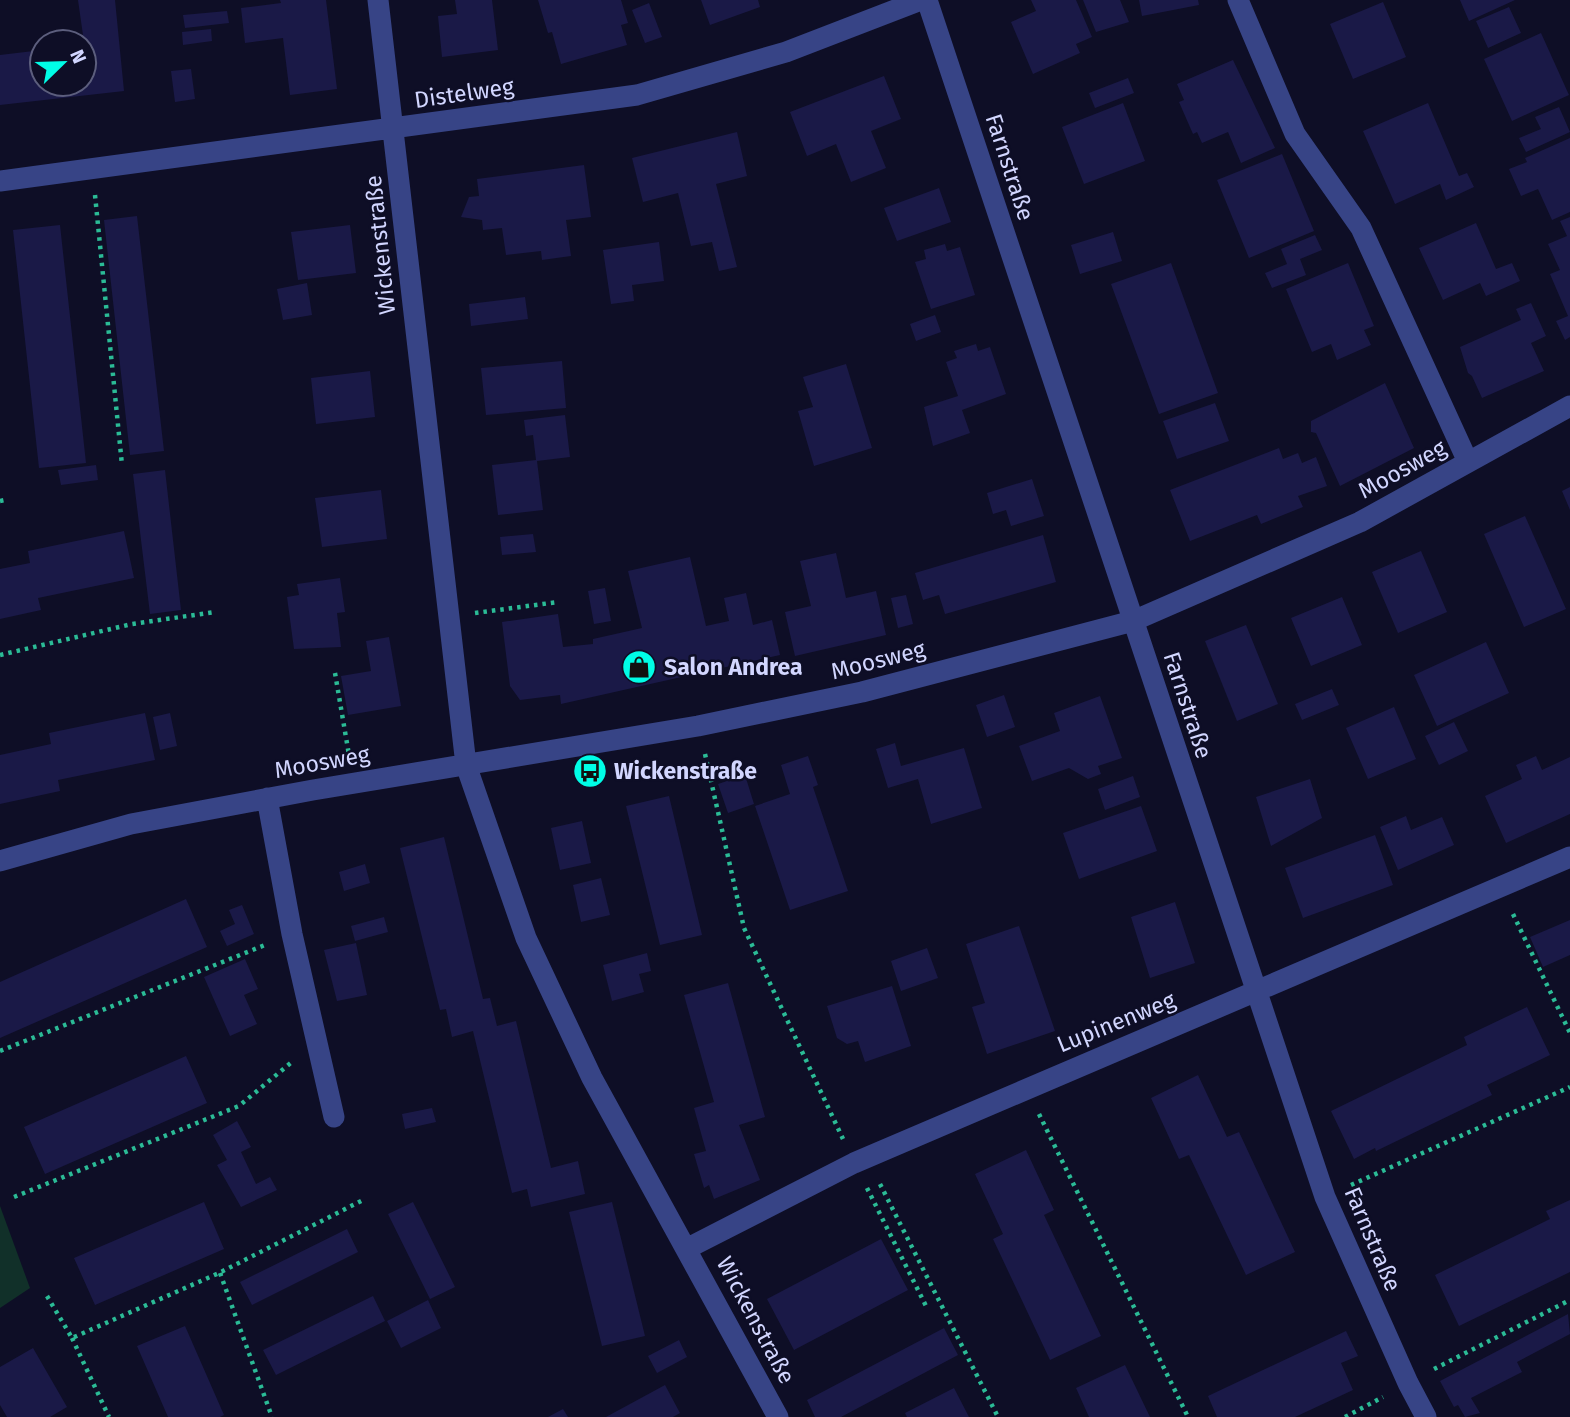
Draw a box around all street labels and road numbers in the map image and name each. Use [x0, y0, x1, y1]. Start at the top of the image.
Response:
street label: Distelweg [412, 72, 516, 114]
street label: Farnstraße [980, 110, 1040, 224]
street label: Wickenstraße [359, 174, 401, 316]
street label: Moosweg [1353, 433, 1451, 505]
street label: Moosweg [828, 635, 928, 685]
street label: Farnstraße [1158, 648, 1218, 762]
street label: Moosweg [272, 740, 372, 784]
street label: Lupinenweg [1053, 986, 1179, 1058]
street label: Farnstraße [1339, 1183, 1407, 1295]
street label: Wickenstraße [711, 1252, 801, 1388]

